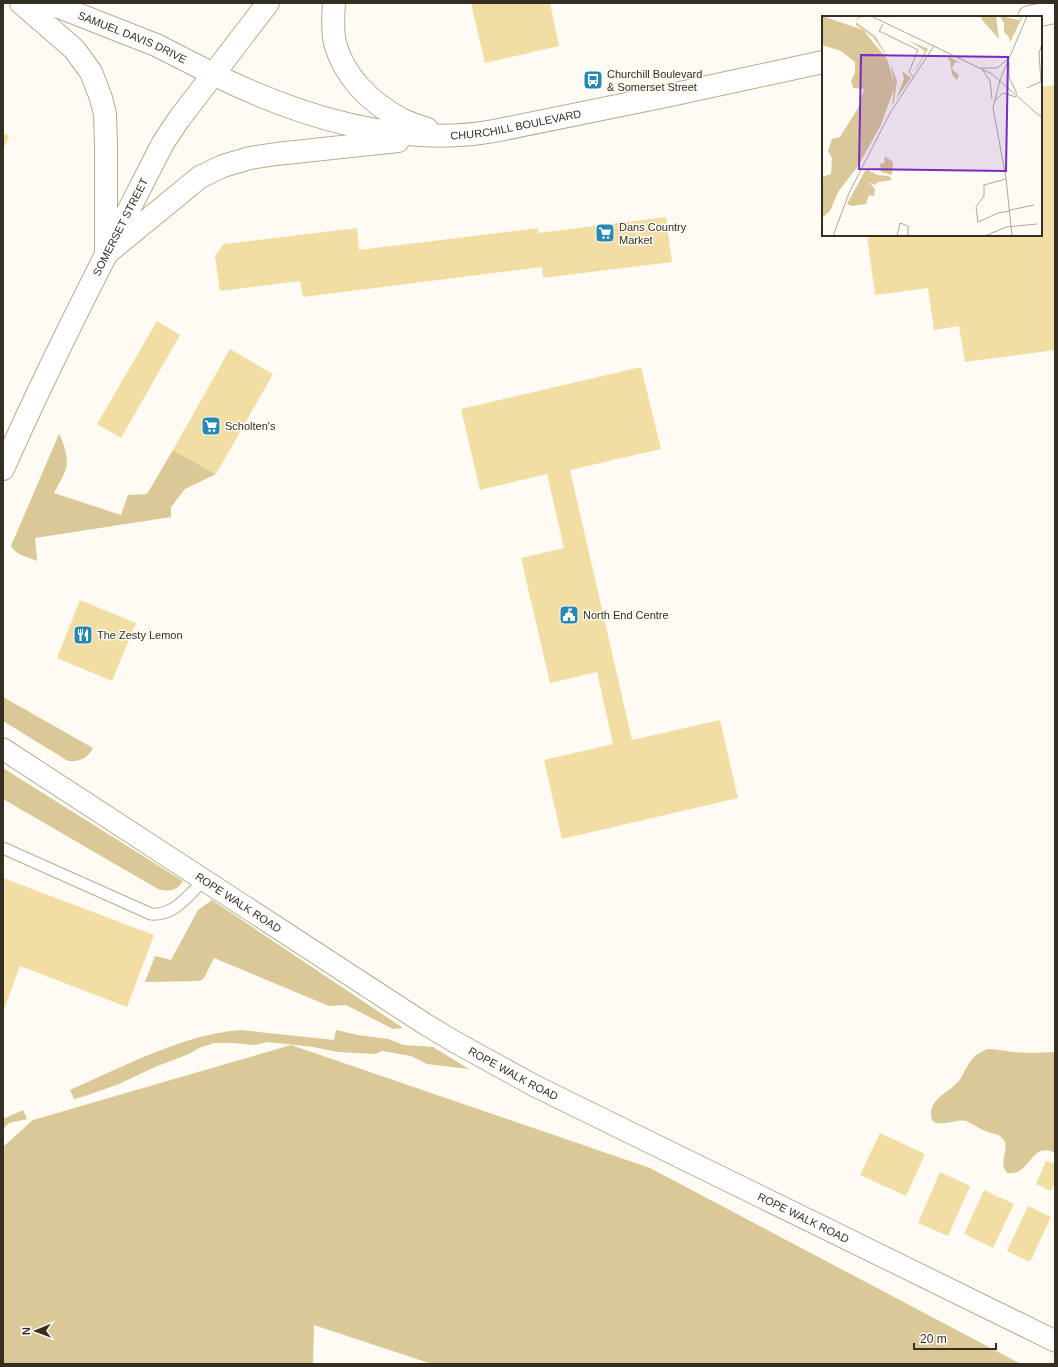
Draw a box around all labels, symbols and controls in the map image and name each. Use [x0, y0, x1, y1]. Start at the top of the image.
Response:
street label: SAMUEL DAVIS DRIVE [76, 9, 189, 66]
inset map [822, 16, 1042, 236]
place label: Churchill Boulevard & Somerset Street [607, 68, 702, 93]
bus stop icon: Churchill Boulevard & Somerset Street [582, 69, 604, 91]
street label: CHURCHILL BOULEVARD [450, 107, 582, 142]
street label: SOMERSET STREET [90, 176, 150, 278]
place label: Dans Country Market [619, 221, 687, 246]
supermarket icon: Dans Country Market [594, 222, 616, 244]
supermarket icon: Scholten's [200, 415, 222, 437]
place label: Scholten's [225, 420, 276, 432]
public building icon: North End Centre [558, 604, 580, 626]
place label: North End Centre [583, 609, 669, 621]
restaurant icon: The Zesty Lemon [72, 624, 94, 646]
place label: The Zesty Lemon [97, 629, 183, 641]
street label: ROPE WALK ROAD [193, 870, 284, 935]
street label: ROPE WALK ROAD [466, 1045, 560, 1102]
street label: ROPE WALK ROAD [756, 1190, 851, 1245]
north arrow [16, 1311, 56, 1351]
scale bar [914, 1325, 996, 1351]
text: N [20, 1327, 32, 1335]
text: 20 m [920, 1332, 947, 1346]

